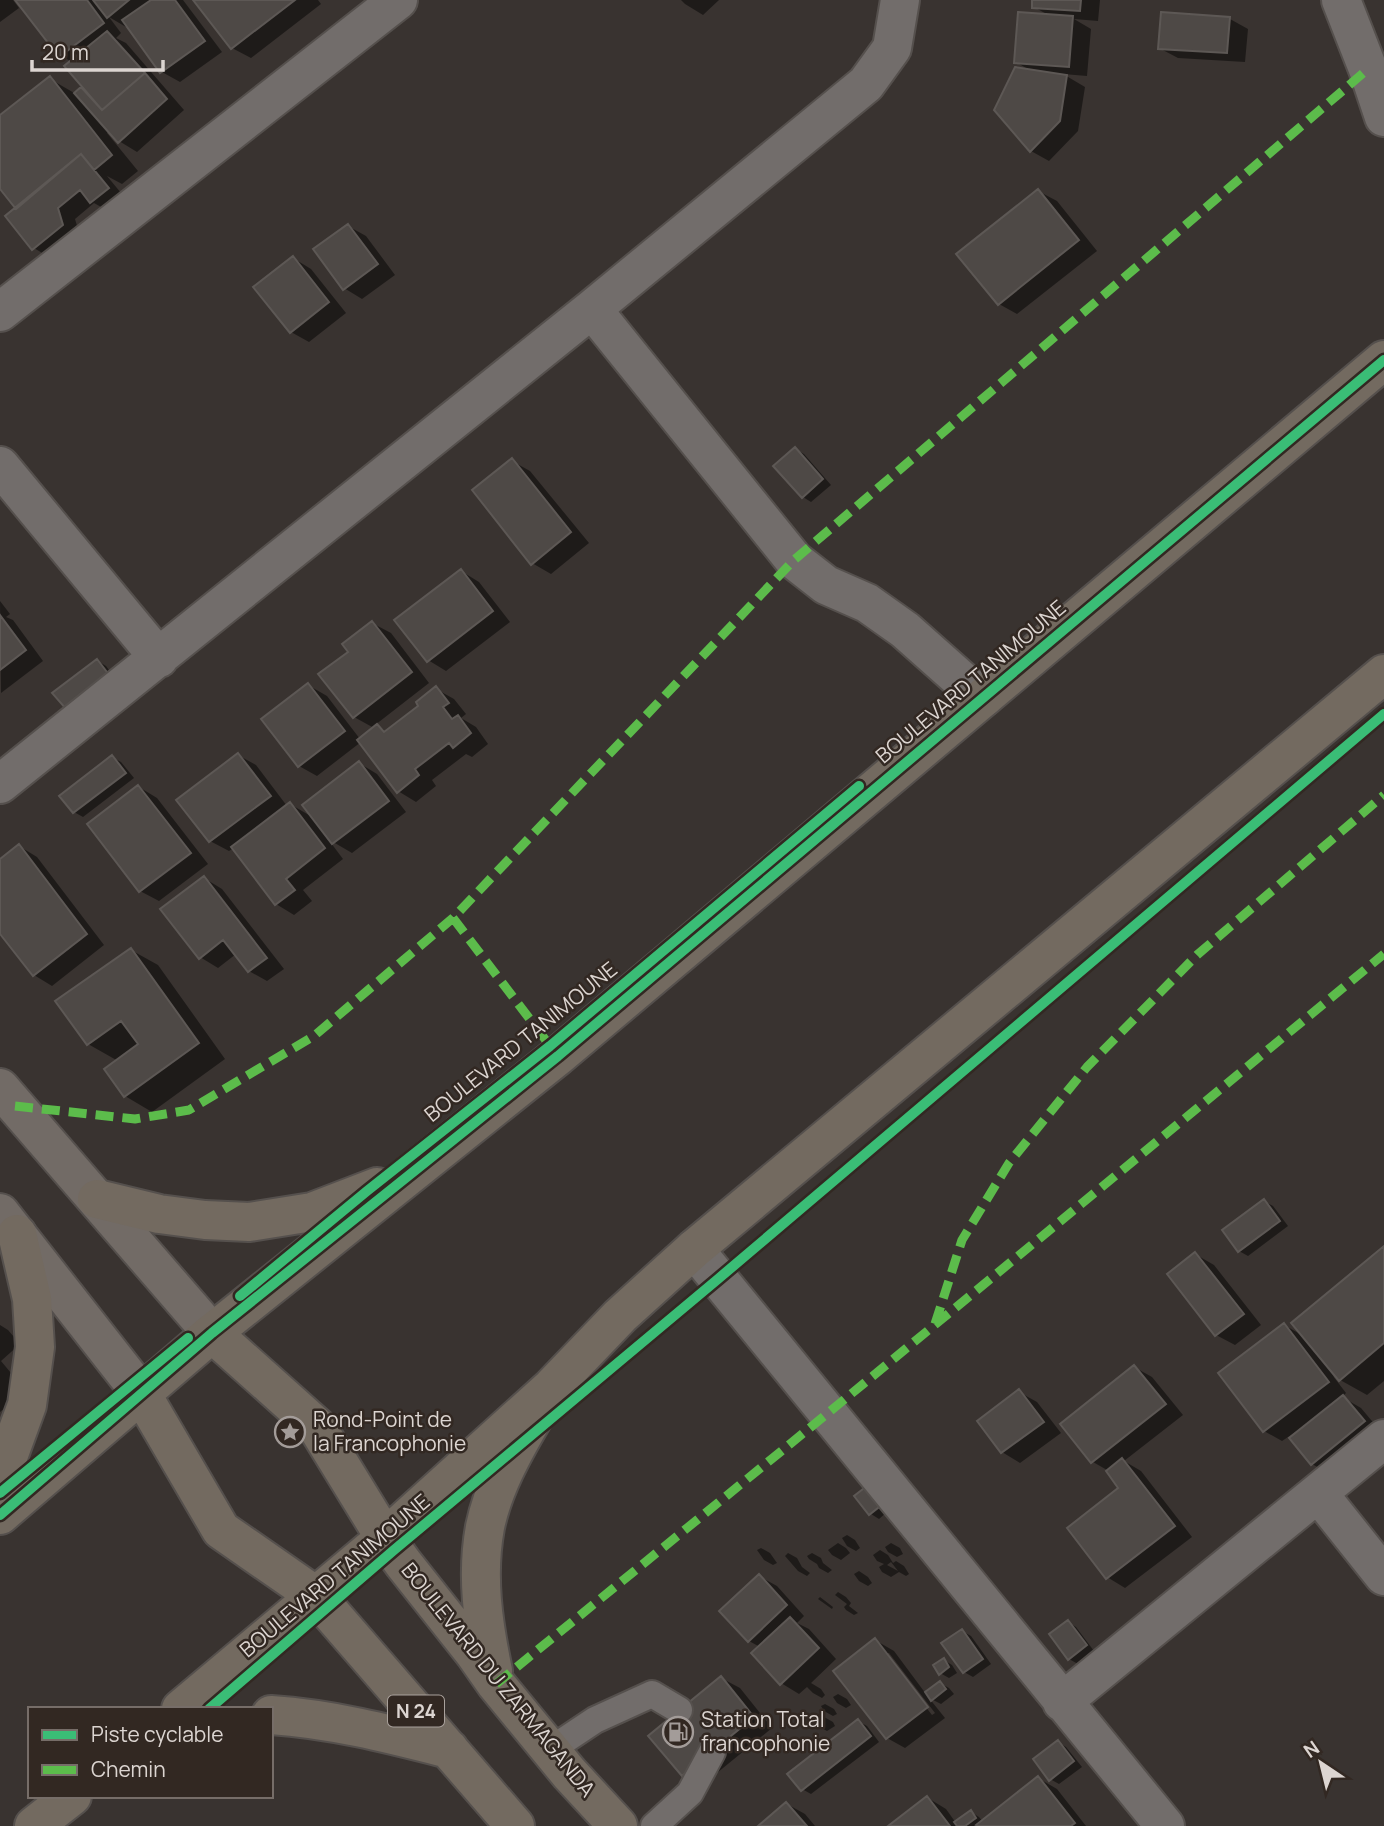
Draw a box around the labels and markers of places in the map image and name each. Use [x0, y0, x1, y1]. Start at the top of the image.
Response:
place label: Rond-Point de la Francophonie [313, 1405, 466, 1457]
place icon: Rond-Point de la Francophonie [273, 1415, 307, 1449]
place label: Station Total francophonie [701, 1705, 830, 1757]
fuel station icon: Station Total francophonie [661, 1715, 695, 1749]

